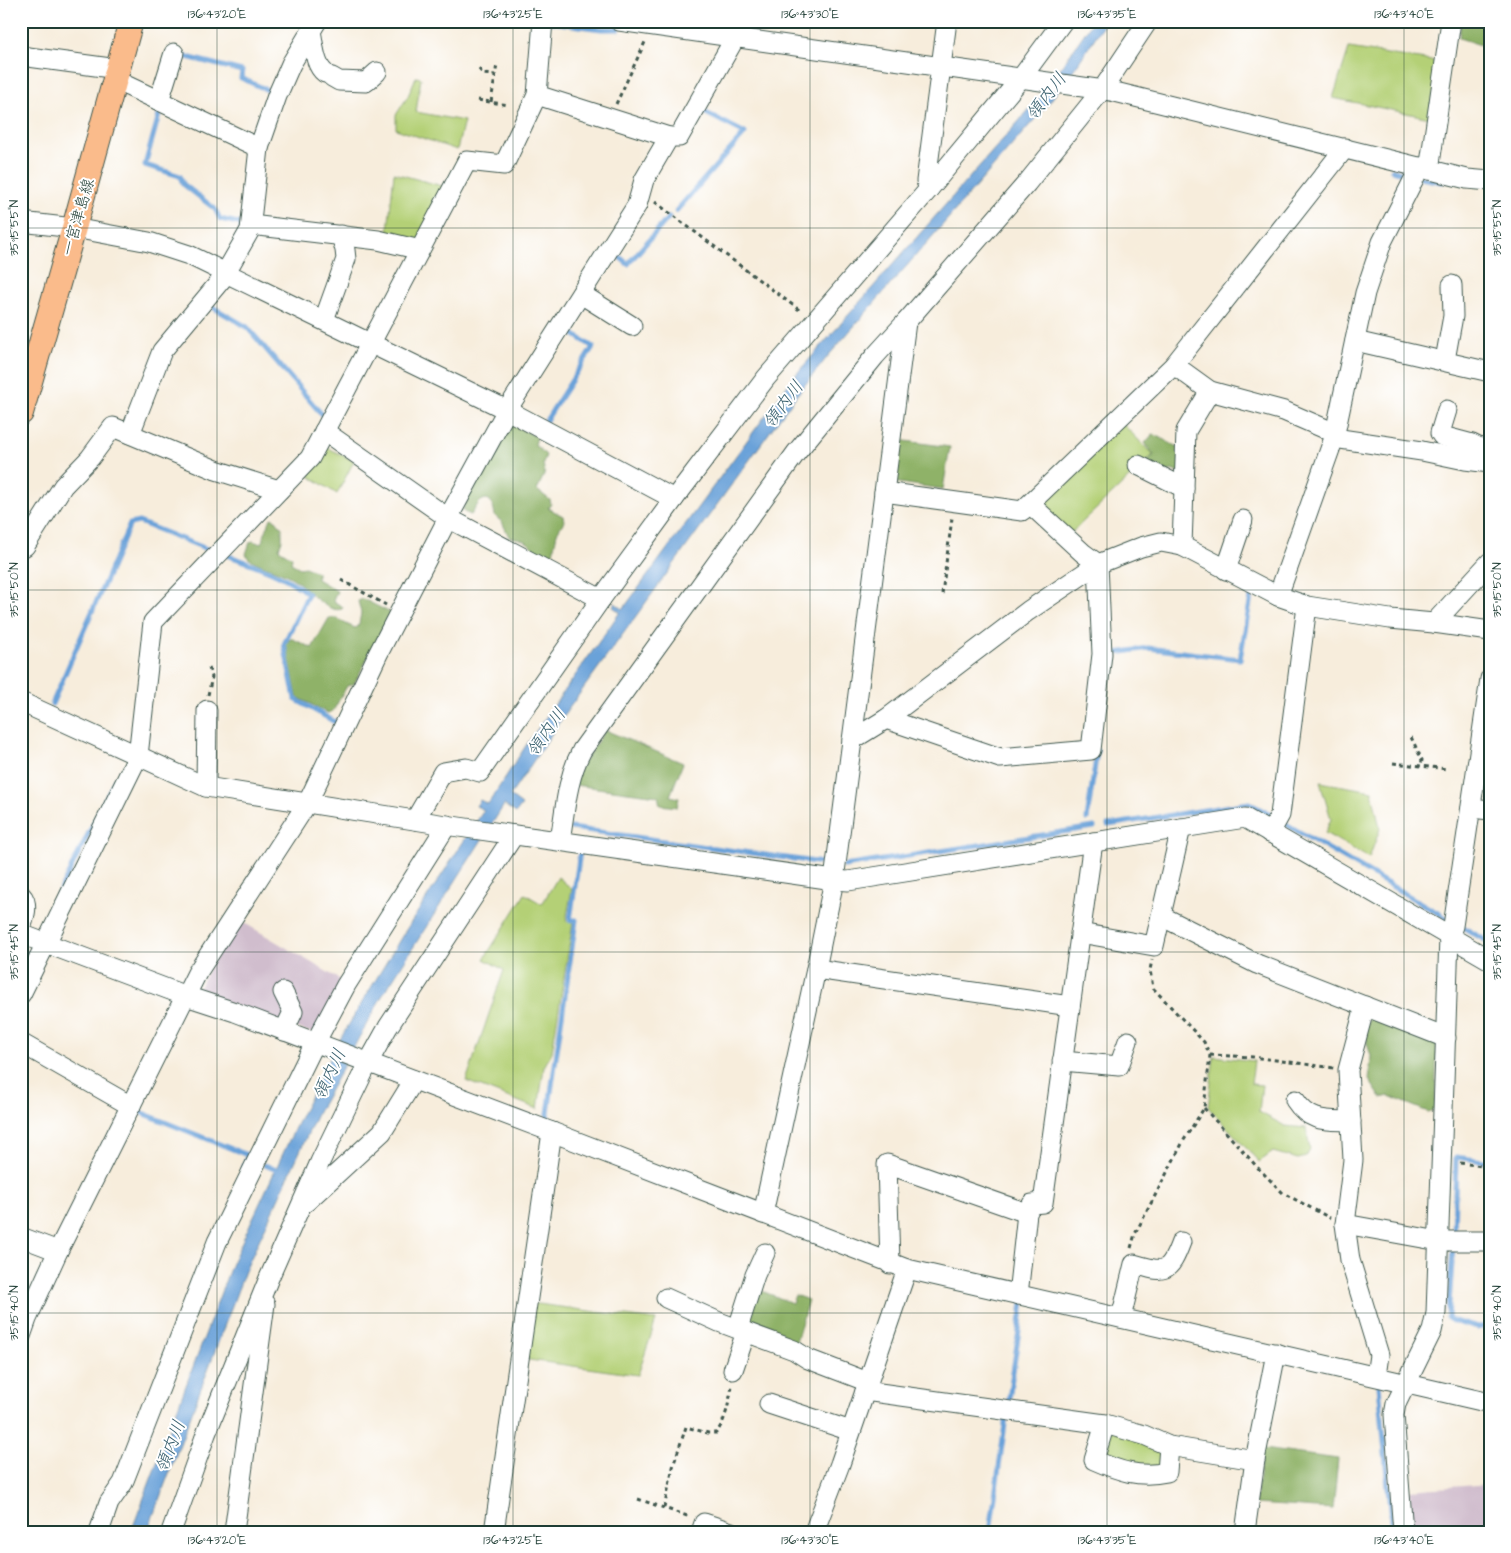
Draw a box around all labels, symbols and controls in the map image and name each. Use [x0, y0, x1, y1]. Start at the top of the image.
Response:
text: 136°43'20"E [188, 6, 246, 23]
text: 136°43'25"E [483, 6, 543, 23]
text: 136°43'30"E [781, 6, 839, 23]
text: 136°43'35"E [1078, 6, 1136, 23]
text: 136°43'40"E [1374, 6, 1434, 23]
water label: 領内川 [1020, 67, 1073, 125]
street label: 一宮津島線 [56, 176, 100, 259]
text: 35°15'55"N [6, 199, 23, 256]
text: 35°15'55"N [1489, 199, 1506, 256]
water label: 領内川 [757, 375, 810, 433]
text: 35°15'50"N [6, 562, 23, 618]
text: 35°15'50"N [1489, 562, 1506, 618]
water label: 領内川 [521, 703, 572, 762]
text: 35°15'45"N [6, 923, 23, 980]
text: 35°15'45"N [1489, 923, 1506, 980]
water label: 領内川 [307, 1044, 352, 1104]
text: 35°15'40"N [6, 1285, 23, 1341]
text: 35°15'40"N [1489, 1285, 1506, 1341]
water label: 領内川 [149, 1416, 192, 1476]
text: 136°43'20"E [188, 1532, 246, 1549]
text: 136°43'25"E [483, 1532, 543, 1549]
text: 136°43'30"E [781, 1532, 839, 1549]
text: 136°43'35"E [1078, 1532, 1136, 1549]
text: 136°43'40"E [1374, 1532, 1434, 1549]

